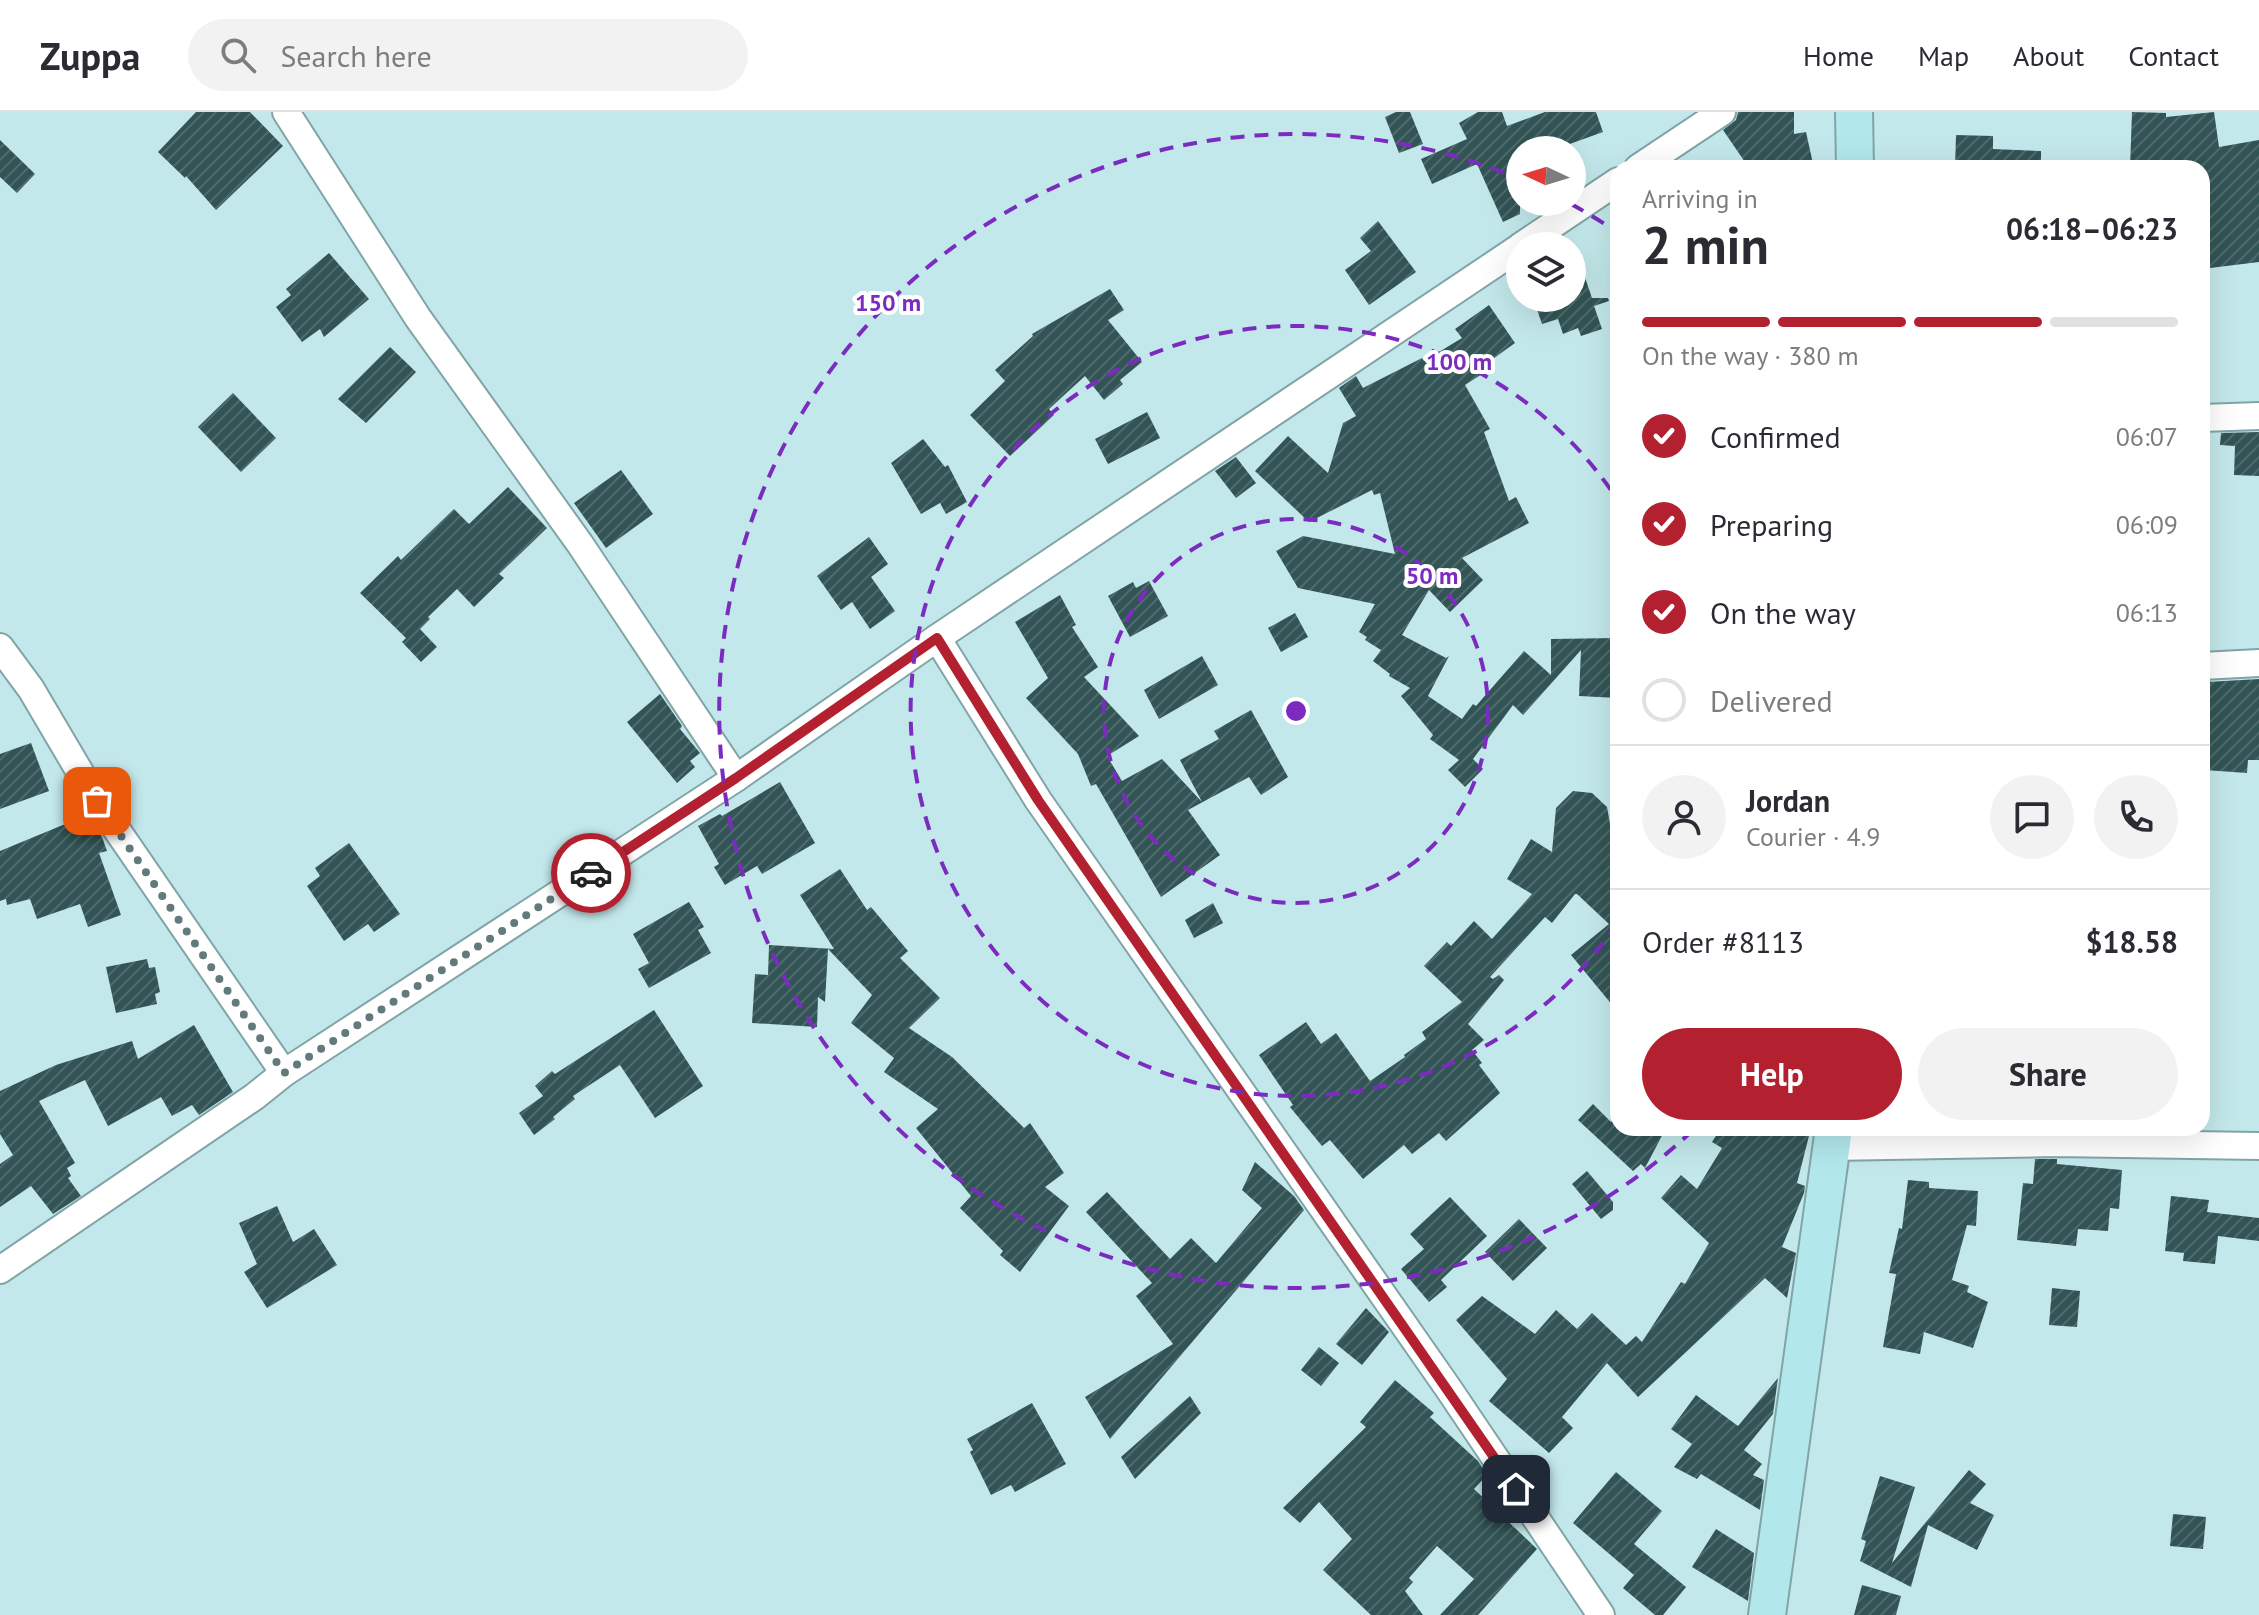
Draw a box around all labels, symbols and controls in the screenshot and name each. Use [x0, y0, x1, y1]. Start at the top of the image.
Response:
search box [188, 19, 748, 91]
text: Zuppa [40, 31, 140, 80]
icon: search [216, 33, 260, 77]
text: Search here [280, 36, 432, 75]
text: Home [1803, 37, 1874, 74]
text: Map [1918, 37, 1969, 74]
text: About [2013, 37, 2084, 74]
text: Contact [2128, 37, 2219, 74]
north arrow [1506, 136, 1586, 216]
map controls [1506, 136, 1586, 312]
text: Arriving in [1642, 182, 1758, 215]
text: 06:18–06:23 [2006, 209, 2178, 248]
text: 2 min [1642, 211, 1769, 278]
button: layers [1506, 232, 1586, 312]
text: 150 m [855, 287, 921, 318]
text: On the way · 380 m [1642, 339, 1859, 372]
text: 100 m [1426, 346, 1492, 377]
icon: check [1642, 414, 1686, 458]
text: Confirmed [1710, 417, 1841, 456]
text: 06:07 [2116, 420, 2178, 453]
icon: check [1642, 502, 1686, 546]
text: Preparing [1710, 505, 1833, 544]
text: 06:09 [2116, 508, 2178, 541]
text: 50 m [1406, 560, 1458, 591]
icon: check [1642, 590, 1686, 634]
text: On the way [1710, 593, 1856, 632]
text: 06:13 [2116, 596, 2178, 629]
text: Delivered [1710, 681, 1833, 720]
centre of rings [1282, 697, 1310, 725]
pin [63, 767, 131, 835]
button: person [1642, 775, 1726, 859]
button: chat [1990, 775, 2074, 859]
button: phone [2094, 775, 2178, 859]
icon: bag [75, 779, 119, 823]
text: Jordan [1746, 781, 1830, 820]
text: Courier · 4.9 [1746, 820, 1880, 853]
courier [551, 833, 631, 913]
icon: car [569, 851, 613, 895]
text: Order #8113 [1642, 922, 1804, 961]
text: $18.58 [2086, 922, 2178, 961]
button: Help [1642, 1028, 1902, 1120]
button: Share [1918, 1028, 2178, 1120]
pin [1482, 1455, 1550, 1523]
icon: home [1494, 1467, 1538, 1511]

